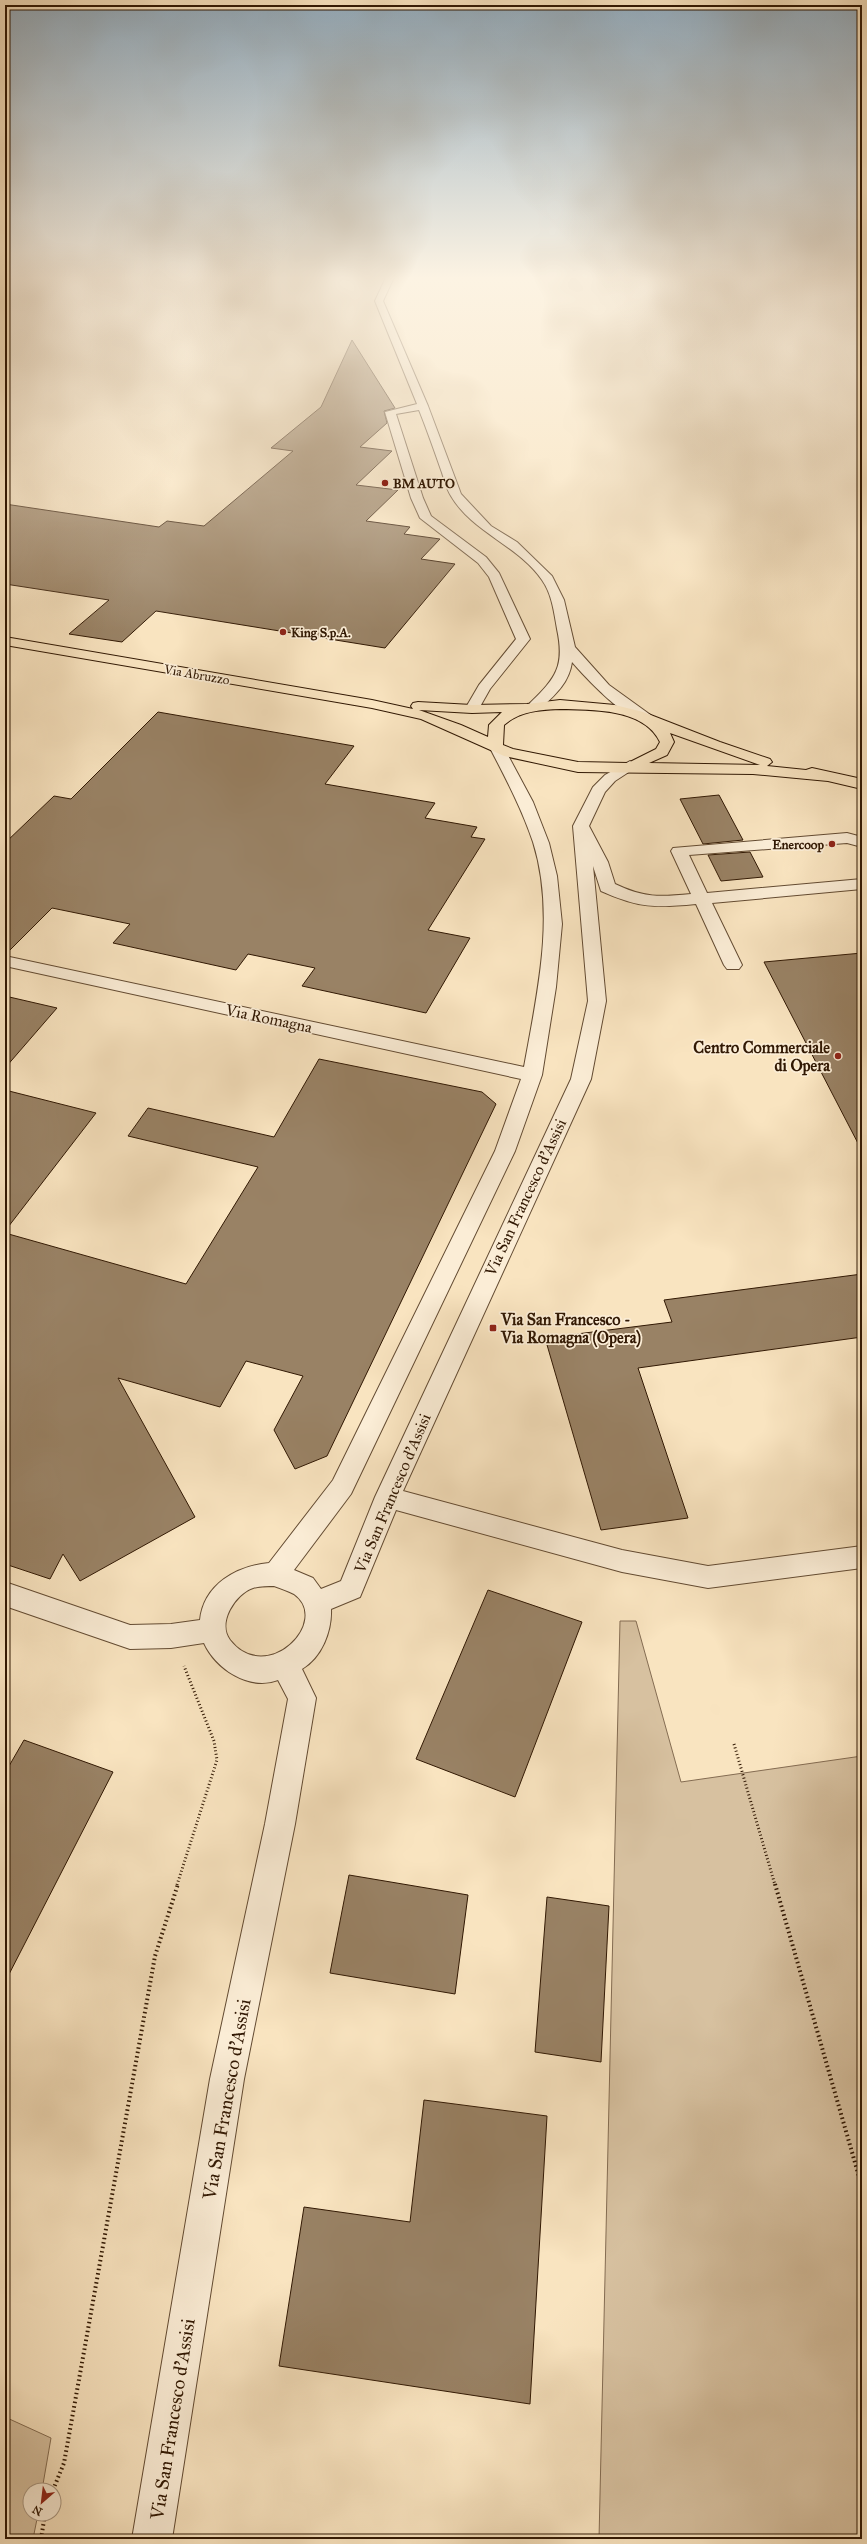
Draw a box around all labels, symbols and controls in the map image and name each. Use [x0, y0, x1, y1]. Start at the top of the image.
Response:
place label: BM AUTO [393, 476, 455, 492]
marker: BM AUTO [380, 478, 390, 488]
place label: King S.p.A. [291, 625, 351, 641]
marker: King S.p.A. [278, 627, 288, 637]
street label: Via Abruzzo [162, 661, 231, 689]
place label: Enercoop [772, 837, 824, 853]
marker: Enercoop [827, 839, 837, 849]
street label: Via Romagna [223, 1000, 314, 1038]
place label: Centro Commerciale di Opera [693, 1038, 831, 1076]
marker: Centro Commerciale di Opera [833, 1051, 843, 1061]
street label: Via San Francesco d'Assisi [480, 1115, 571, 1280]
place label: Via San Francesco - Via Romagna (Opera) [500, 1310, 641, 1348]
marker: Via San Francesco - Via Romagna (Opera) [488, 1323, 498, 1333]
street label: Via San Francesco d'Assisi [350, 1410, 435, 1577]
street label: Via San Francesco d'Assisi [197, 1997, 255, 2202]
street label: Via San Francesco d'Assisi [145, 2317, 200, 2522]
north arrow [22, 2482, 62, 2522]
text: N [30, 2502, 45, 2518]

